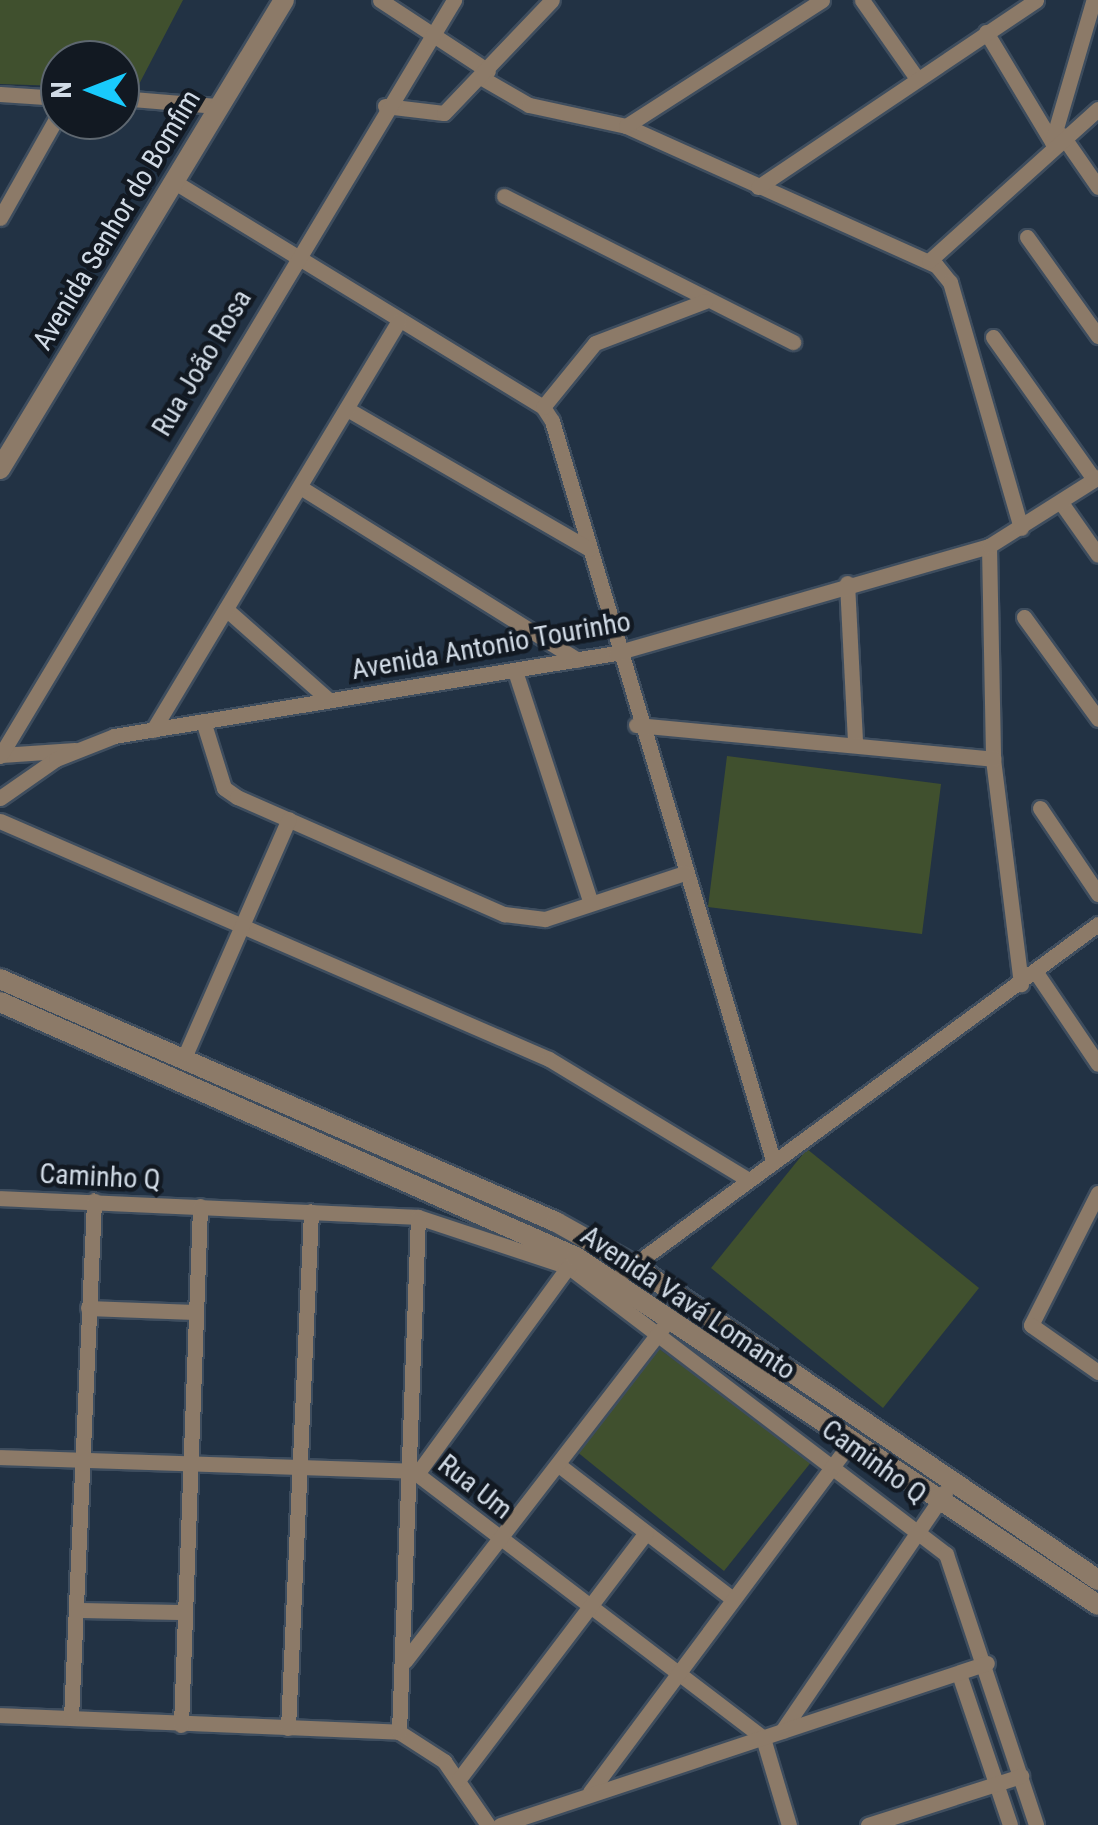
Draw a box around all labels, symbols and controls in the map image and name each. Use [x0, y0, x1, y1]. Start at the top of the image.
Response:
north arrow [40, 40, 140, 140]
text: N [45, 81, 78, 99]
street label: Avenida Senhor do Bomfim [26, 84, 208, 356]
street label: Rua João Rosa [145, 284, 259, 442]
street label: Avenida Antonio Tourinho [349, 605, 633, 687]
street label: Caminho Q [39, 1157, 161, 1197]
street label: Avenida Vavá Lomanto [574, 1219, 802, 1387]
street label: Caminho Q [815, 1413, 933, 1511]
street label: Rua Um [431, 1448, 519, 1526]

